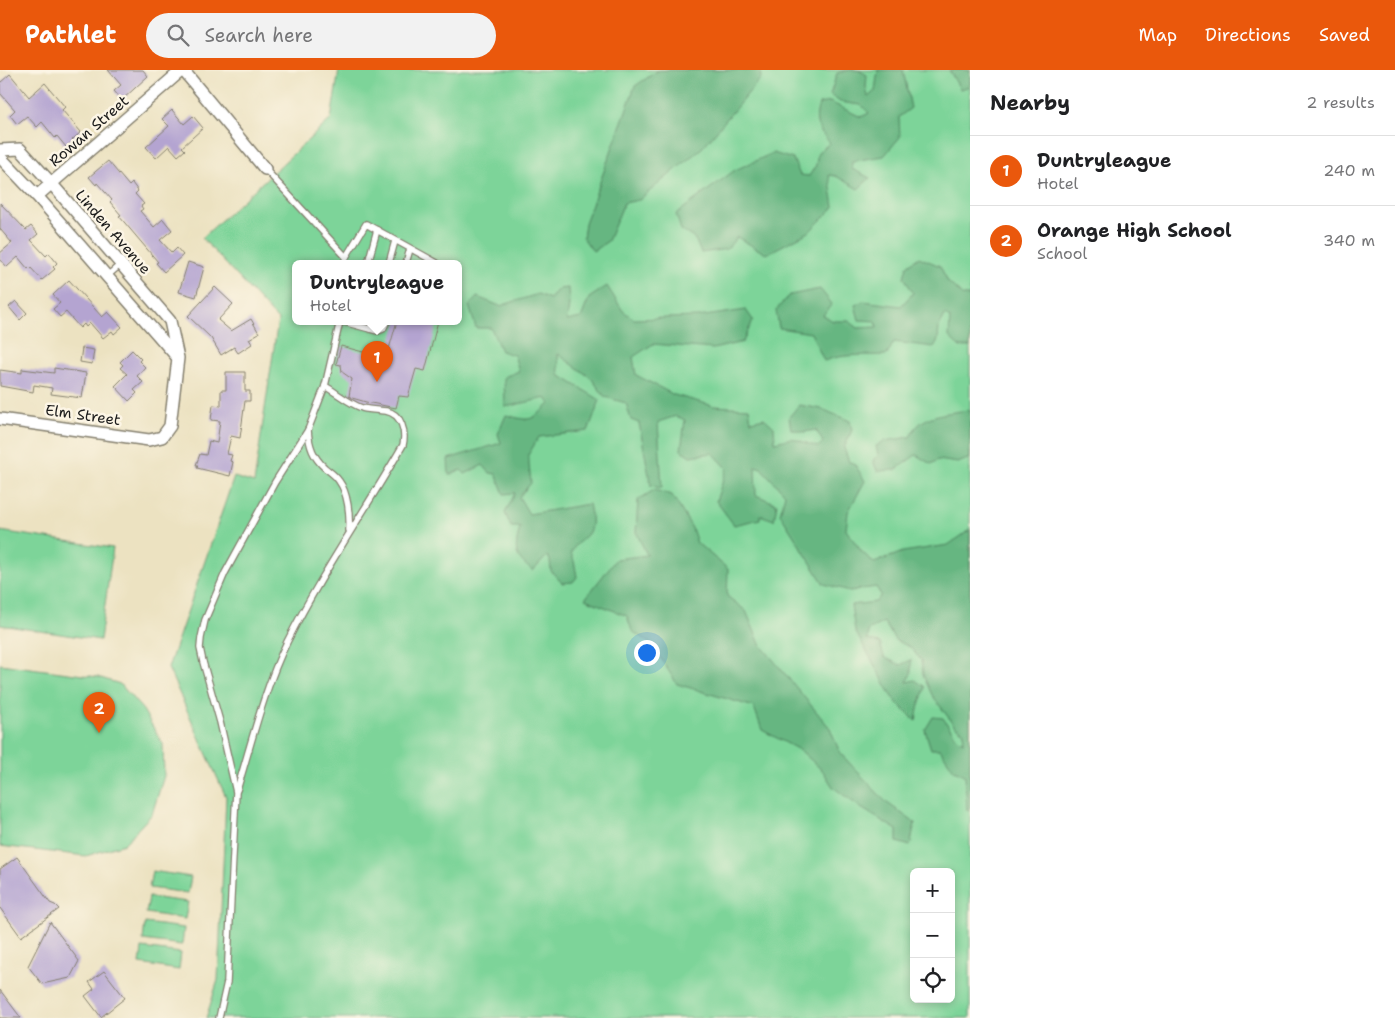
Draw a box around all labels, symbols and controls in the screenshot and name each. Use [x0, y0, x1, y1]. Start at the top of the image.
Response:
search box [146, 13, 496, 58]
text: Pathlet [25, 19, 116, 51]
icon: search [164, 21, 192, 49]
text: Search here [204, 23, 313, 48]
text: Map [1139, 23, 1177, 47]
text: Directions [1205, 23, 1291, 47]
text: Saved [1319, 23, 1370, 47]
text: Nearby [990, 89, 1070, 117]
street label: Rowan Street [45, 91, 133, 171]
text: 2 results [1306, 92, 1375, 113]
text: Duntryleague [1037, 148, 1171, 173]
text: 1 [1002, 160, 1010, 181]
text: 240 m [1323, 160, 1375, 181]
text: Hotel [1037, 173, 1078, 194]
street label: Linden Avenue [71, 185, 155, 279]
text: Orange High School [1037, 218, 1232, 243]
text: 2 [1000, 230, 1012, 251]
text: 340 m [1323, 230, 1375, 251]
text: School [1037, 243, 1087, 264]
popup [292, 260, 462, 325]
text: Duntryleague [310, 270, 444, 295]
text: Hotel [310, 295, 351, 316]
pin: 1 [361, 341, 393, 382]
street label: Elm Street [44, 400, 122, 430]
your location [634, 640, 660, 666]
pin: 2 [83, 692, 115, 733]
map controls [910, 868, 955, 1003]
button: + [910, 868, 955, 913]
button: − [910, 913, 955, 958]
button: locate [910, 958, 955, 1003]

